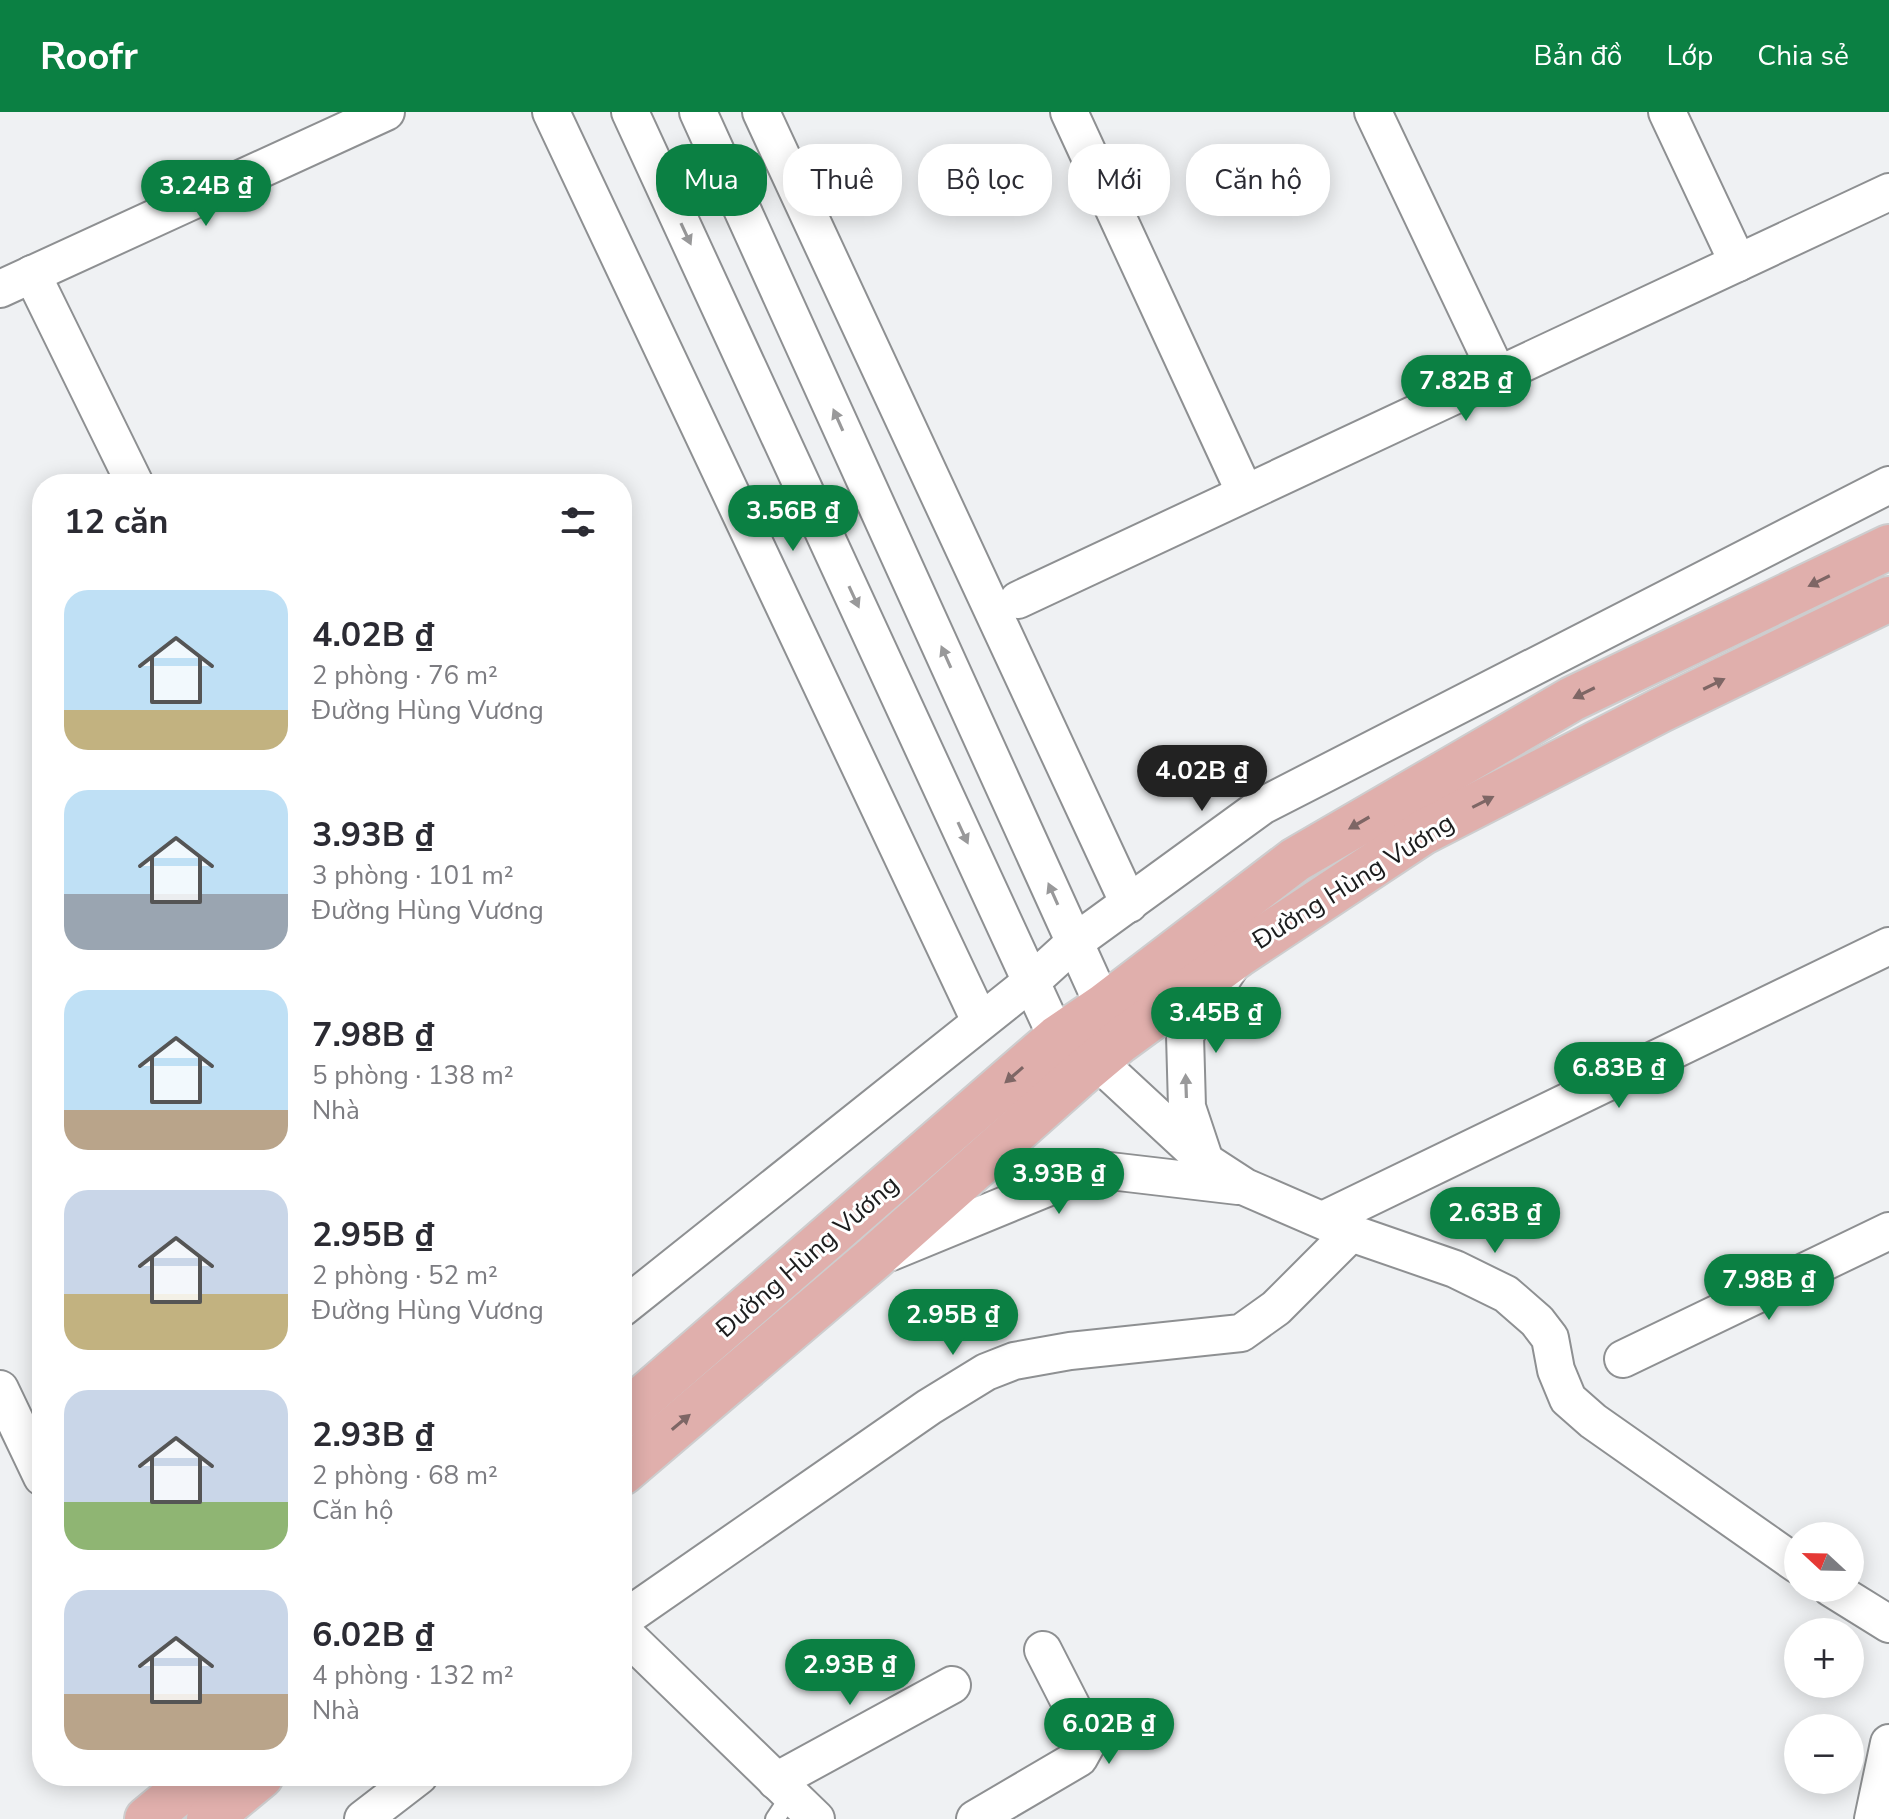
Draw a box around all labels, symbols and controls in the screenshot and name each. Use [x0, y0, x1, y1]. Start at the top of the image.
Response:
text: Roofr [40, 31, 138, 82]
text: Bản đồ [1534, 37, 1622, 75]
text: Lớp [1666, 37, 1713, 75]
text: Chia sẻ [1757, 37, 1849, 75]
chip: Mua [656, 144, 767, 216]
chip: Thuê [783, 144, 902, 216]
chip: Bộ lọc [918, 144, 1052, 216]
chip: Mới [1068, 144, 1170, 216]
chip: Căn hộ [1186, 144, 1330, 216]
pin: 3.24B ₫ [132, 160, 280, 228]
text: 3.24B ₫ [159, 168, 253, 203]
one-way arrow [679, 222, 693, 245]
pin: 7.82B ₫ [1392, 355, 1540, 423]
text: 7.82B ₫ [1419, 363, 1513, 398]
one-way arrow [831, 408, 845, 432]
pin: 3.56B ₫ [719, 485, 867, 553]
text: 3.56B ₫ [746, 493, 840, 528]
text: 12 căn [64, 499, 168, 545]
icon: filters [556, 500, 600, 544]
one-way arrow [1807, 574, 1830, 588]
one-way arrow [847, 585, 861, 609]
text: 4.02B ₫ [312, 612, 435, 658]
icon: home [128, 622, 224, 718]
one-way arrow [939, 645, 952, 669]
text: 2 phòng · 76 m² [312, 658, 498, 693]
one-way arrow [1703, 677, 1726, 691]
one-way arrow [1573, 686, 1596, 700]
text: Đường Hùng Vương [312, 693, 544, 728]
pin: 4.02B ₫ [1128, 745, 1276, 813]
text: 4.02B ₫ [1155, 753, 1249, 788]
one-way arrow [1471, 795, 1494, 809]
street label: Đường Hùng Vương [1245, 805, 1461, 958]
text: 3.93B ₫ [312, 812, 435, 858]
one-way arrow [1348, 816, 1370, 830]
one-way arrow [956, 821, 970, 845]
icon: home [128, 822, 224, 918]
text: 3 phòng · 101 m² [312, 858, 514, 893]
one-way arrow [1046, 882, 1060, 906]
text: Đường Hùng Vương [312, 893, 544, 928]
pin: 3.45B ₫ [1142, 987, 1290, 1055]
text: 3.45B ₫ [1169, 995, 1263, 1030]
text: 7.98B ₫ [312, 1012, 435, 1058]
icon: home [128, 1022, 224, 1118]
pin: 6.83B ₫ [1545, 1042, 1693, 1110]
text: 6.83B ₫ [1572, 1050, 1666, 1085]
text: 5 phòng · 138 m² [312, 1058, 514, 1093]
one-way arrow [1005, 1066, 1024, 1084]
one-way arrow [1180, 1073, 1193, 1098]
text: Nhà [312, 1093, 360, 1128]
pin: 3.93B ₫ [985, 1148, 1133, 1216]
text: 3.93B ₫ [1012, 1156, 1106, 1191]
street label: Đường Hùng Vương [708, 1167, 906, 1346]
pin: 2.63B ₫ [1421, 1187, 1569, 1255]
text: 2.63B ₫ [1448, 1195, 1542, 1230]
text: 2.95B ₫ [312, 1212, 435, 1258]
icon: home [128, 1222, 224, 1318]
pin: 7.98B ₫ [1695, 1254, 1843, 1322]
text: 2 phòng · 52 m² [312, 1258, 498, 1293]
text: 7.98B ₫ [1722, 1262, 1816, 1297]
pin: 2.95B ₫ [879, 1289, 1027, 1357]
text: Đường Hùng Vương [312, 1293, 544, 1328]
text: 2.95B ₫ [906, 1297, 1000, 1332]
text: 2.93B ₫ [312, 1412, 435, 1458]
one-way arrow [671, 1414, 691, 1431]
icon: home [128, 1422, 224, 1518]
text: 2 phòng · 68 m² [312, 1458, 498, 1493]
text: Căn hộ [312, 1493, 394, 1528]
north arrow [1784, 1522, 1864, 1602]
map controls [1784, 1522, 1864, 1794]
text: 6.02B ₫ [312, 1612, 435, 1658]
button: + [1784, 1618, 1864, 1698]
icon: home [128, 1622, 224, 1718]
pin: 2.93B ₫ [776, 1639, 924, 1707]
text: 2.93B ₫ [803, 1647, 897, 1682]
text: 4 phòng · 132 m² [312, 1658, 514, 1693]
text: Nhà [312, 1693, 360, 1728]
pin: 6.02B ₫ [1035, 1698, 1183, 1766]
text: 6.02B ₫ [1062, 1706, 1156, 1741]
button: − [1784, 1714, 1864, 1794]

